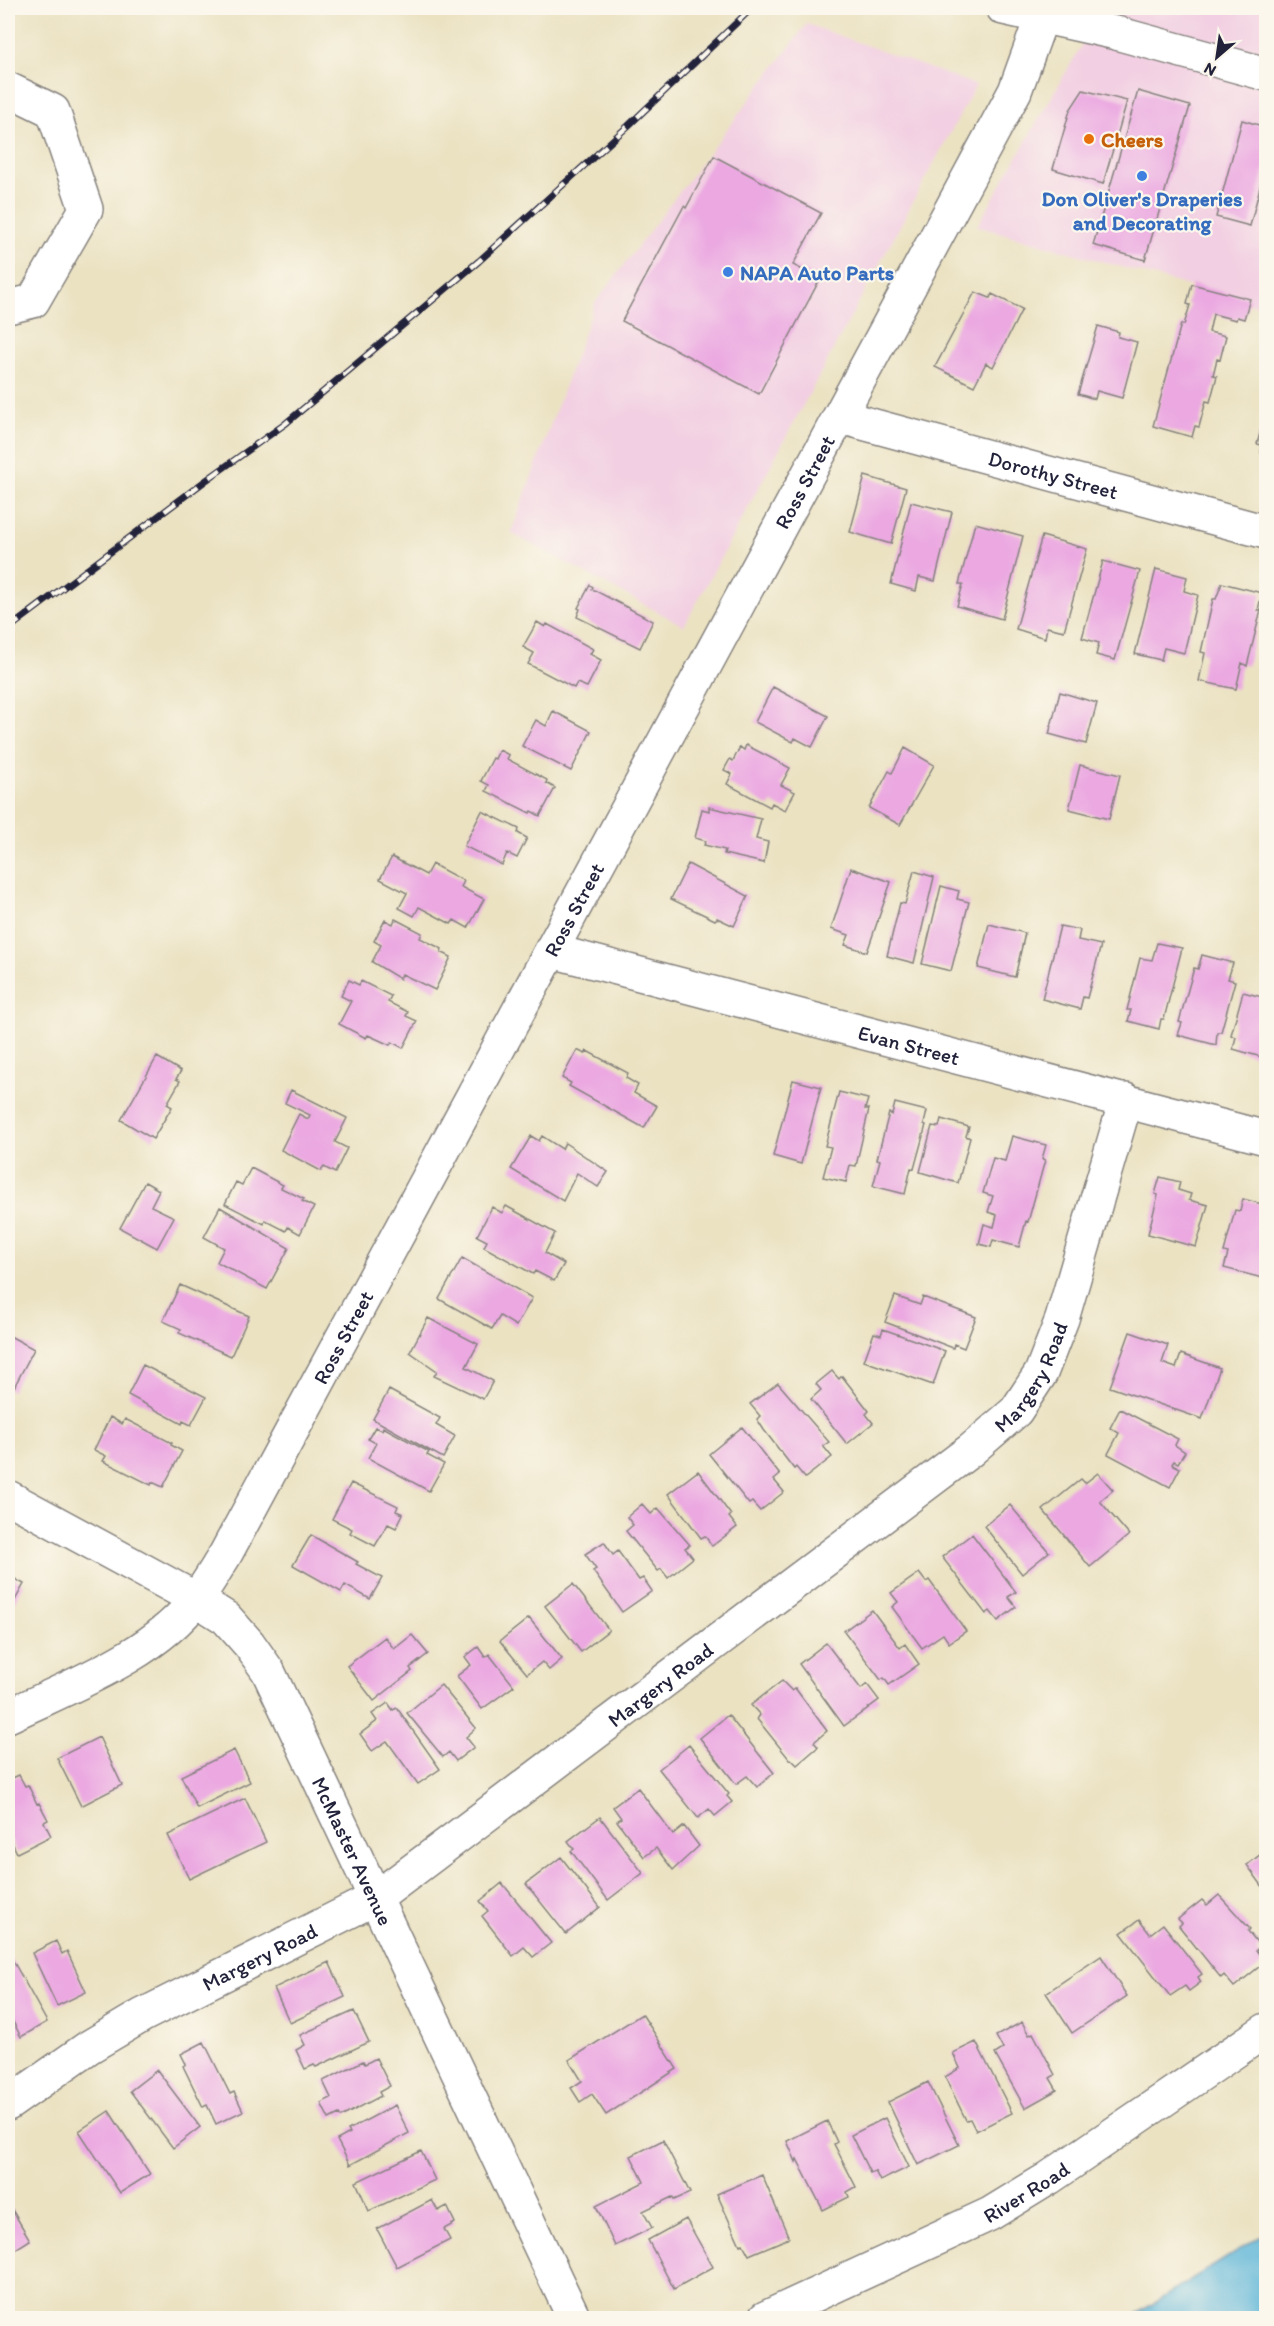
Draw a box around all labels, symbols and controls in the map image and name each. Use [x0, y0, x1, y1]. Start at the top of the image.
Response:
north arrow [1187, 27, 1247, 87]
text: N [1201, 59, 1219, 81]
place label: Cheers [1101, 127, 1163, 152]
marker: Cheers [1082, 132, 1096, 146]
marker: Don Oliver's Draperies and Decorating [1135, 169, 1149, 183]
place label: Don Oliver's Draperies and Decorating [1042, 186, 1242, 236]
place label: NAPA Auto Parts [740, 260, 894, 285]
marker: NAPA Auto Parts [721, 265, 735, 279]
street label: Ross Street [769, 430, 840, 533]
street label: Dorothy Street [986, 445, 1121, 504]
street label: Ross Street [538, 858, 609, 961]
street label: Evan Street [856, 1019, 963, 1070]
street label: Ross Street [307, 1286, 378, 1388]
street label: Margery Road [989, 1318, 1072, 1437]
street label: Margery Road [603, 1637, 717, 1732]
street label: McMaster Avenue [307, 1772, 399, 1929]
street label: Margery Road [198, 1917, 321, 1996]
street label: River Road [978, 2155, 1074, 2228]

